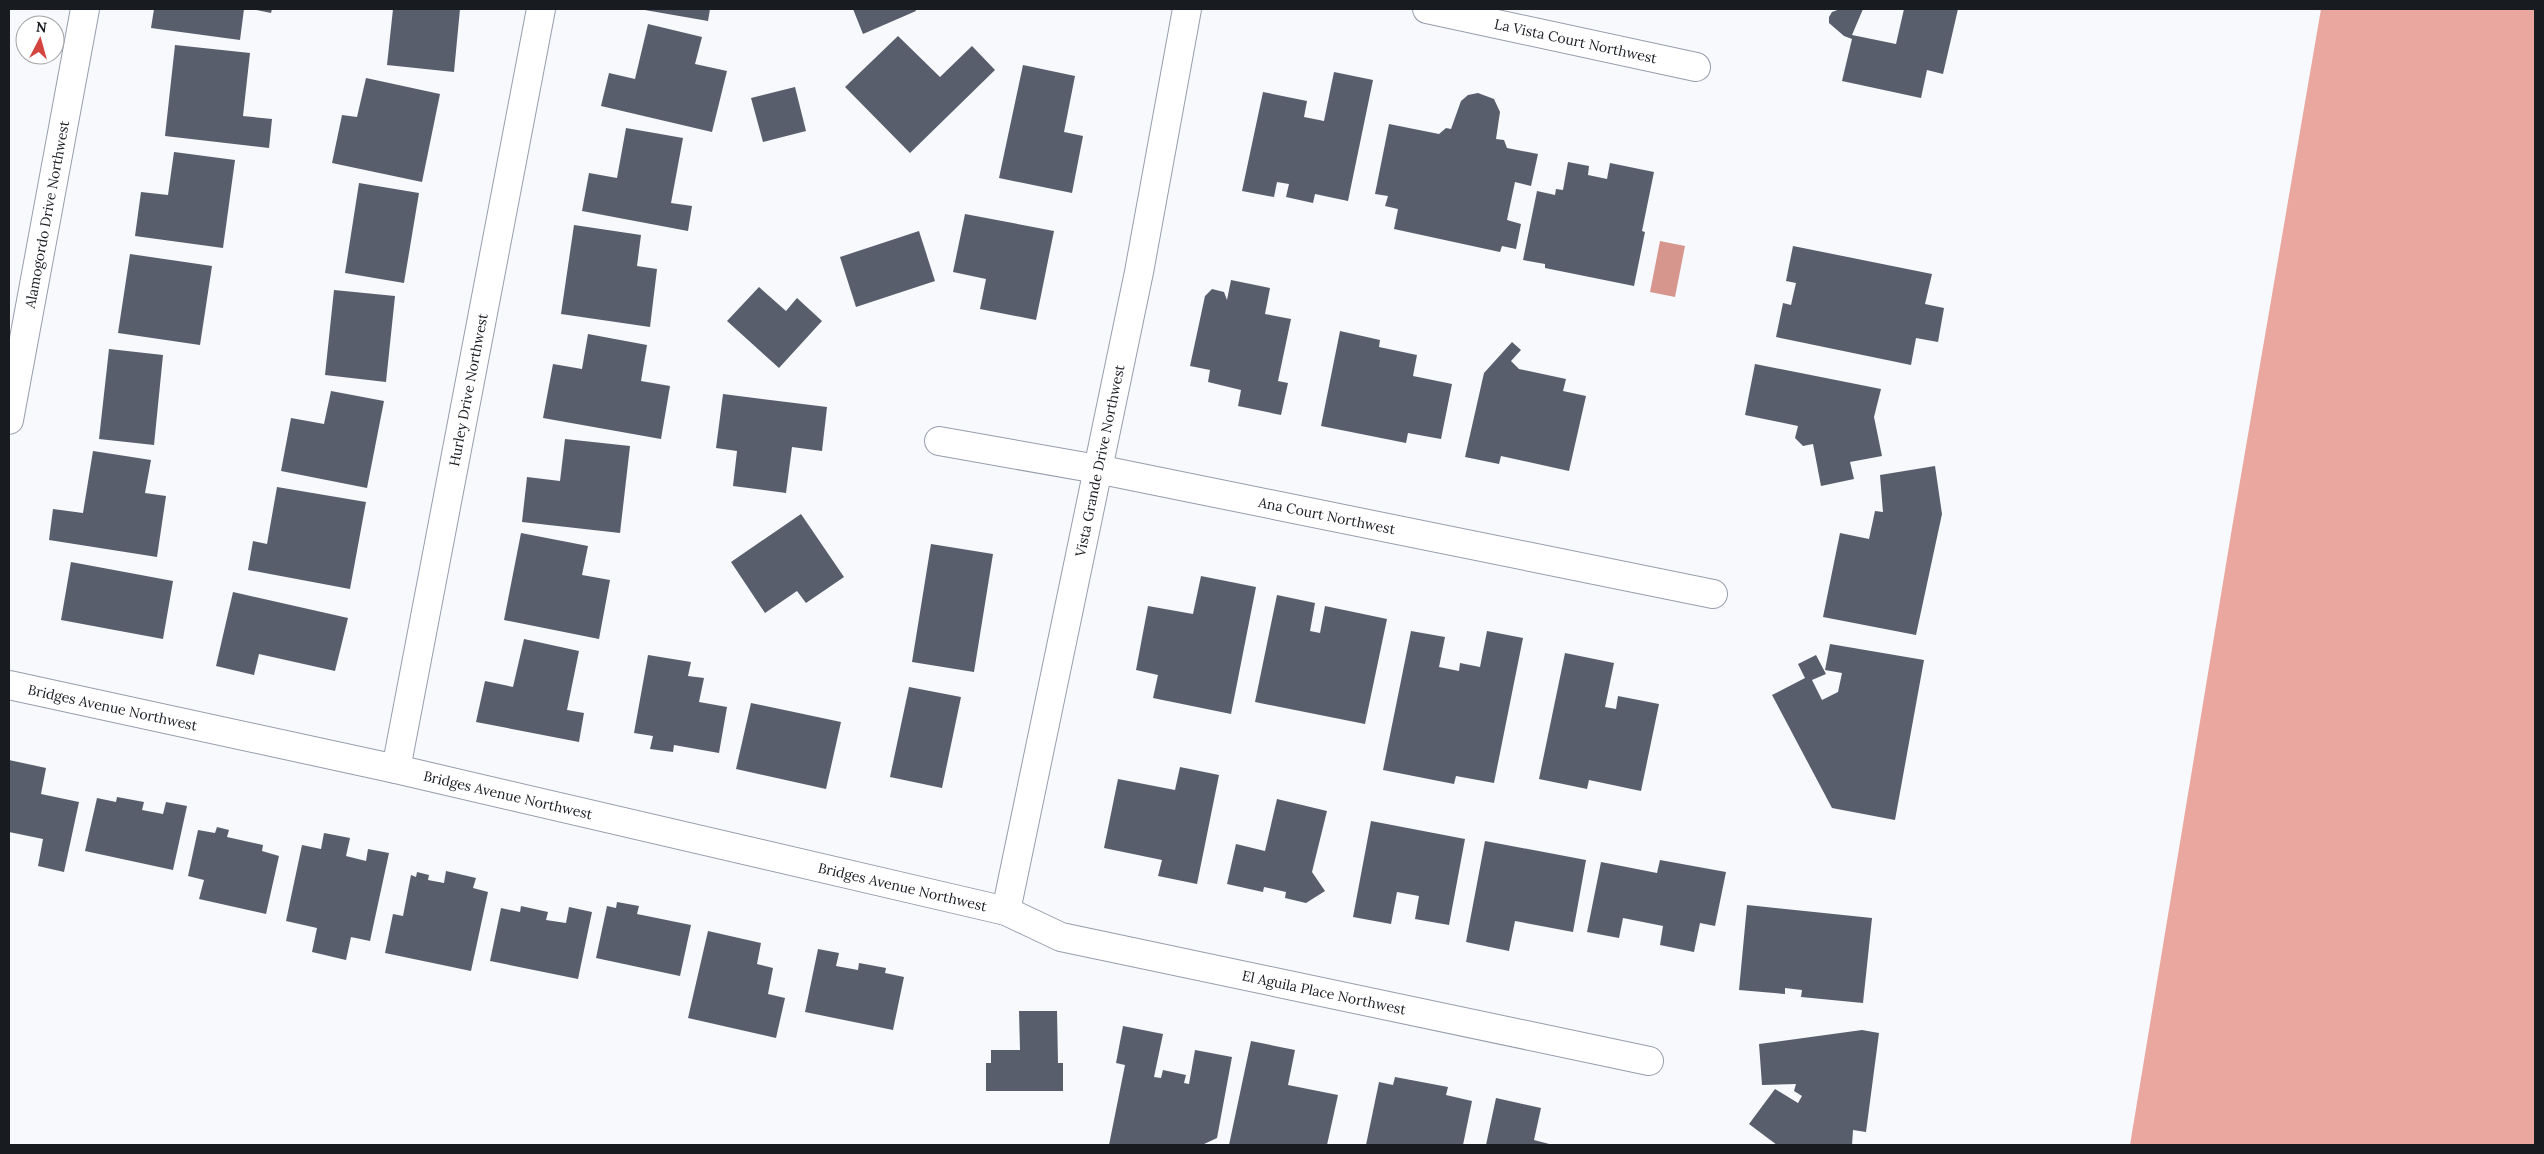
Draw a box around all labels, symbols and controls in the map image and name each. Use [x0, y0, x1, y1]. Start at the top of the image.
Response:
north arrow [15, 15, 65, 65]
street label: La Vista Court Northwest [1493, 15, 1659, 67]
text: N [35, 18, 48, 37]
street label: Alamogordo Drive Northwest [21, 119, 73, 311]
street label: Hurley Drive Northwest [445, 311, 492, 468]
street label: Vista Grande Drive Northwest [1071, 362, 1129, 559]
street label: Ana Court Northwest [1256, 493, 1397, 538]
street label: Bridges Avenue Northwest [26, 680, 200, 735]
street label: Bridges Avenue Northwest [422, 767, 595, 824]
street label: Bridges Avenue Northwest [816, 859, 989, 915]
street label: El Aguila Place Northwest [1240, 966, 1408, 1019]

